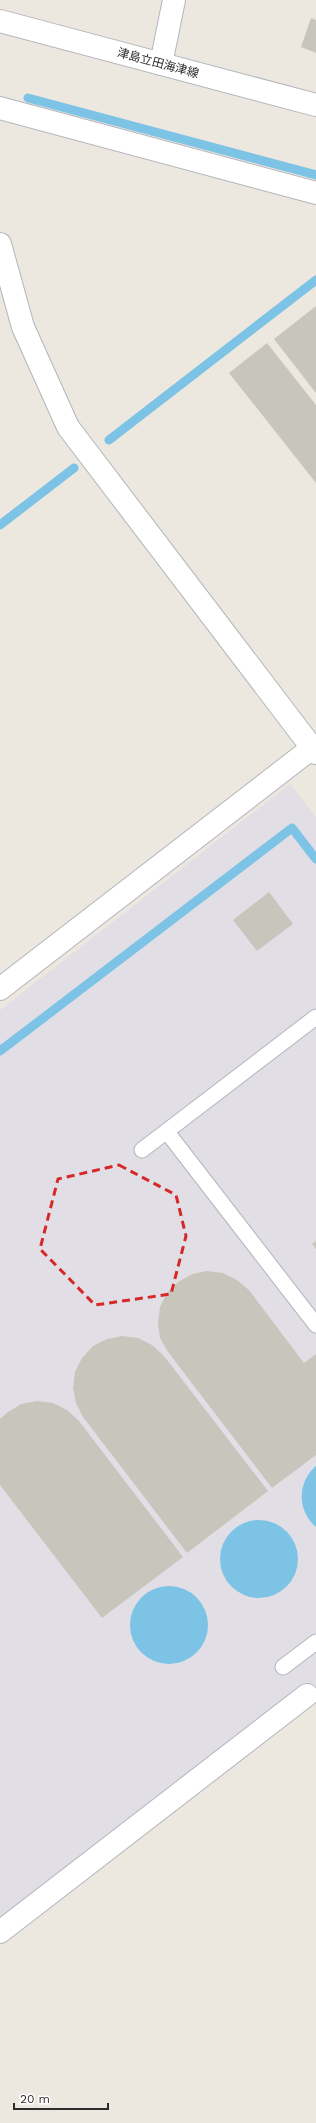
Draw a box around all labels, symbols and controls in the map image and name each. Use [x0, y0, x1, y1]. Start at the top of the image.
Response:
street label: 津島立田海津線 [116, 45, 200, 81]
scale bar [14, 2085, 108, 2111]
text: 20 m [20, 2092, 50, 2106]

